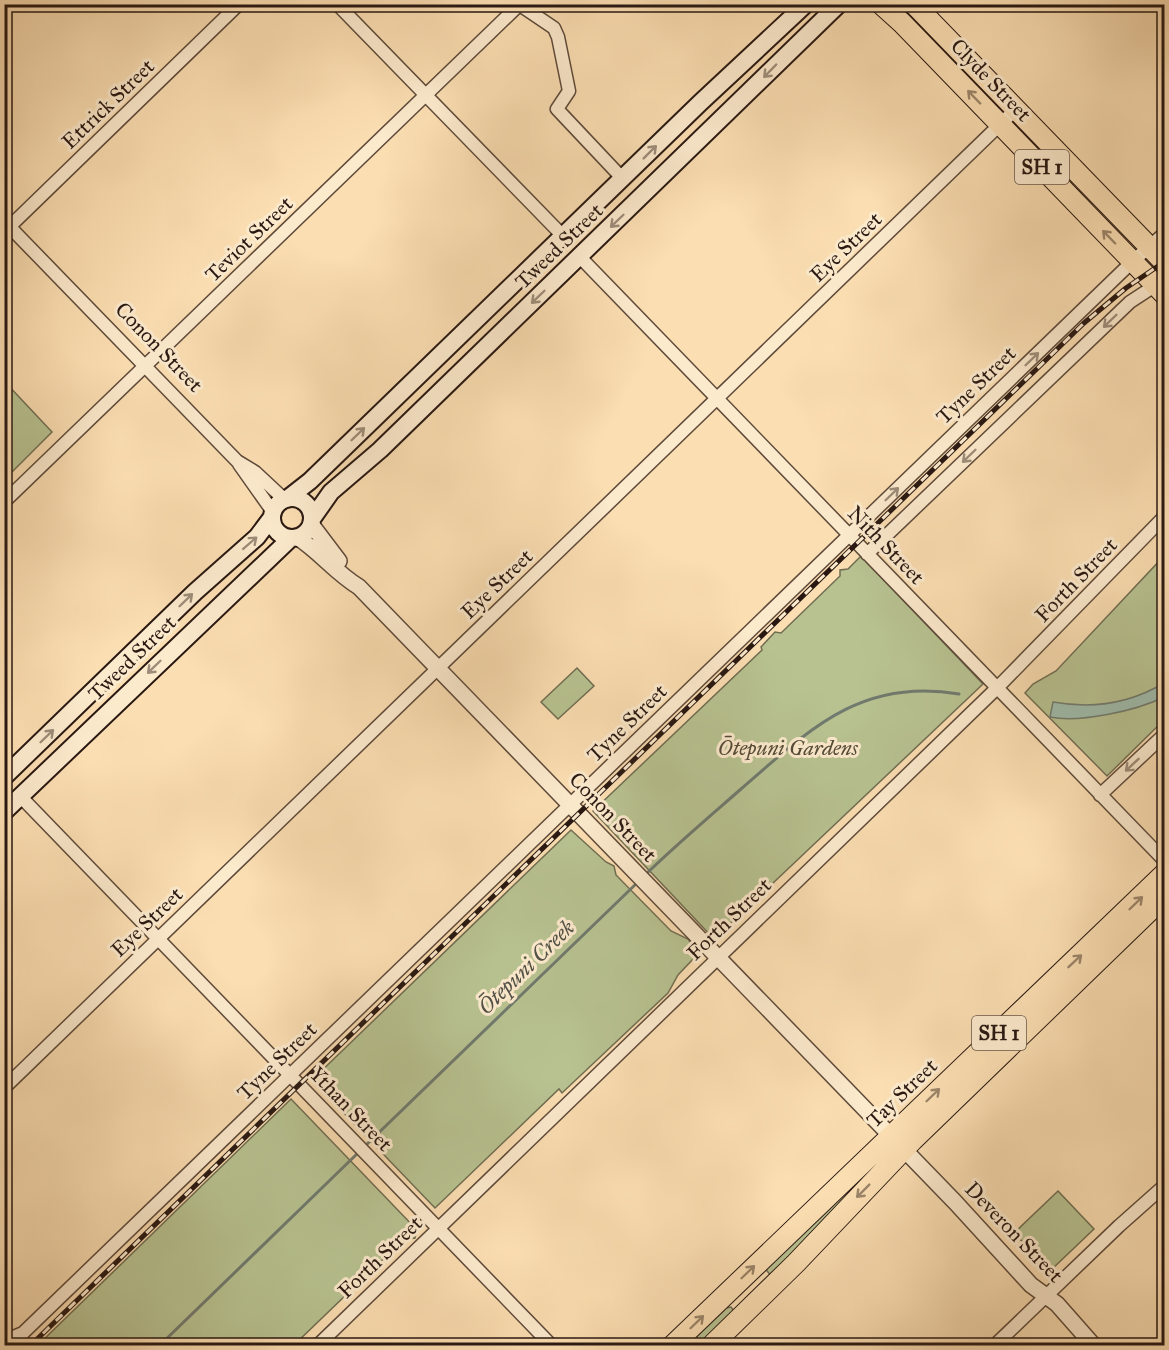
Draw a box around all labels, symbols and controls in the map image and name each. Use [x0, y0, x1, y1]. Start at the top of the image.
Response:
street label: Clyde Street [945, 33, 1037, 127]
street label: Ettrick Street [56, 53, 160, 155]
one-way arrow [763, 63, 778, 78]
one-way arrow [967, 89, 981, 104]
one-way arrow [643, 144, 658, 159]
road number: SH 1 [1015, 150, 1069, 184]
street label: Teviot Street [200, 190, 299, 287]
street label: Tweed Street [510, 197, 609, 294]
street label: Eye Street [805, 206, 888, 288]
one-way arrow [610, 214, 625, 228]
one-way arrow [1102, 230, 1116, 245]
one-way arrow [531, 290, 546, 304]
street label: Conon Street [110, 297, 209, 398]
one-way arrow [1103, 314, 1118, 329]
street label: Tyne Street [931, 340, 1022, 429]
one-way arrow [1024, 351, 1039, 366]
one-way arrow [351, 427, 366, 442]
one-way arrow [962, 449, 977, 463]
one-way arrow [884, 487, 899, 501]
street label: Nith Street [842, 500, 930, 590]
street label: Forth Street [1029, 532, 1123, 628]
one-way arrow [242, 536, 257, 550]
street label: Eye Street [456, 543, 539, 625]
one-way arrow [179, 593, 194, 607]
street label: Tweed Street [83, 609, 182, 706]
one-way arrow [147, 660, 162, 675]
street label: Tyne Street [582, 678, 673, 767]
one-way arrow [39, 729, 54, 743]
park label: Ōtepuni Gardens [718, 735, 859, 761]
one-way arrow [1125, 758, 1140, 772]
street label: Conon Street [564, 767, 663, 868]
street label: Forth Street [681, 872, 777, 966]
street label: Eye Street [106, 881, 189, 963]
one-way arrow [1129, 895, 1144, 910]
water label: Ōtepuni Creek [472, 914, 580, 1020]
one-way arrow [1067, 954, 1082, 969]
street label: Tyne Street [232, 1016, 323, 1105]
road number: SH 1 [972, 1016, 1026, 1050]
street label: Tay Street [861, 1053, 943, 1133]
street label: Ythan Street [304, 1061, 398, 1157]
one-way arrow [925, 1088, 940, 1103]
street label: Deveron Street [959, 1176, 1069, 1288]
one-way arrow [856, 1184, 871, 1199]
street label: Forth Street [332, 1210, 428, 1304]
one-way arrow [741, 1265, 756, 1279]
one-way arrow [689, 1315, 704, 1329]

